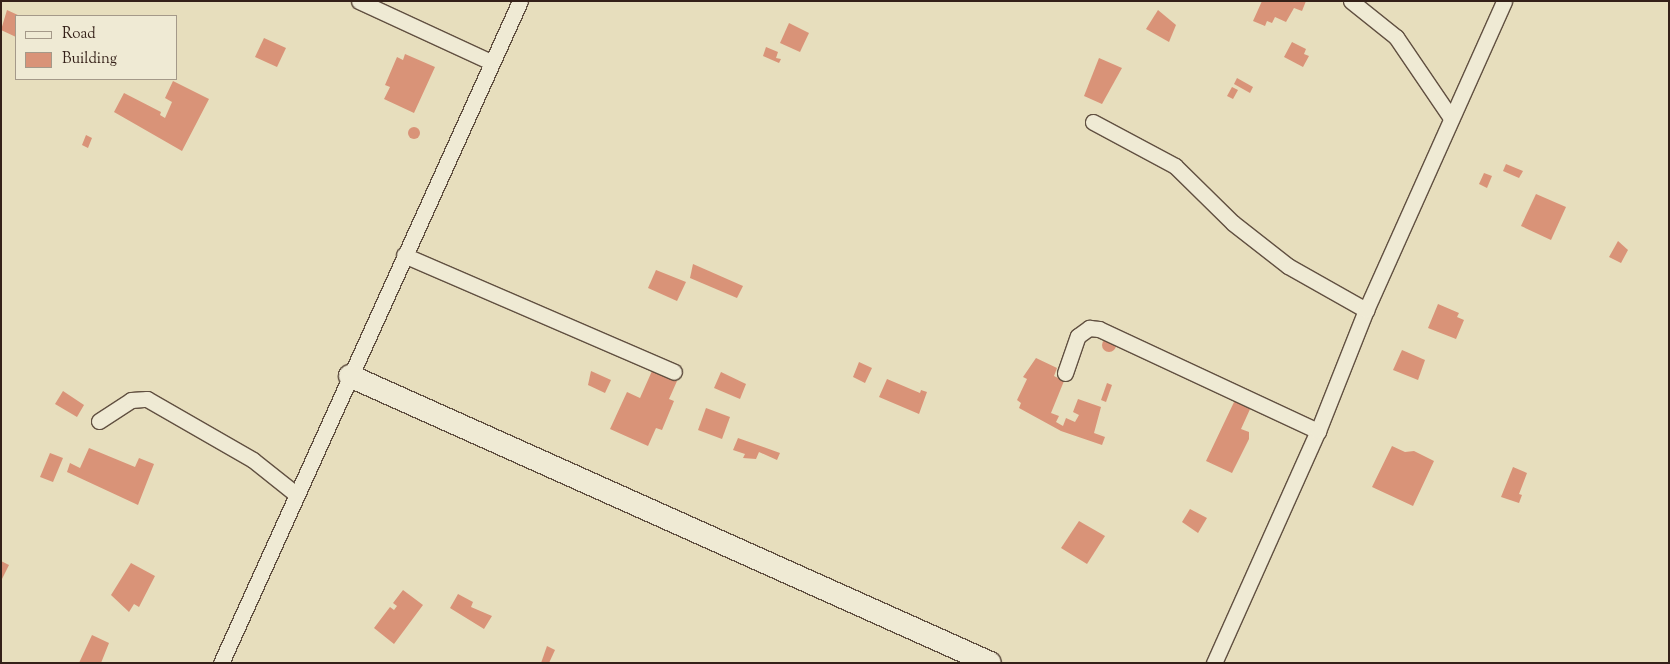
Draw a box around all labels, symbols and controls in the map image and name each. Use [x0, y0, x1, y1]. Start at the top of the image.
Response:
legend [15, 15, 178, 80]
text: Road [62, 24, 96, 45]
text: Building [62, 49, 117, 70]

